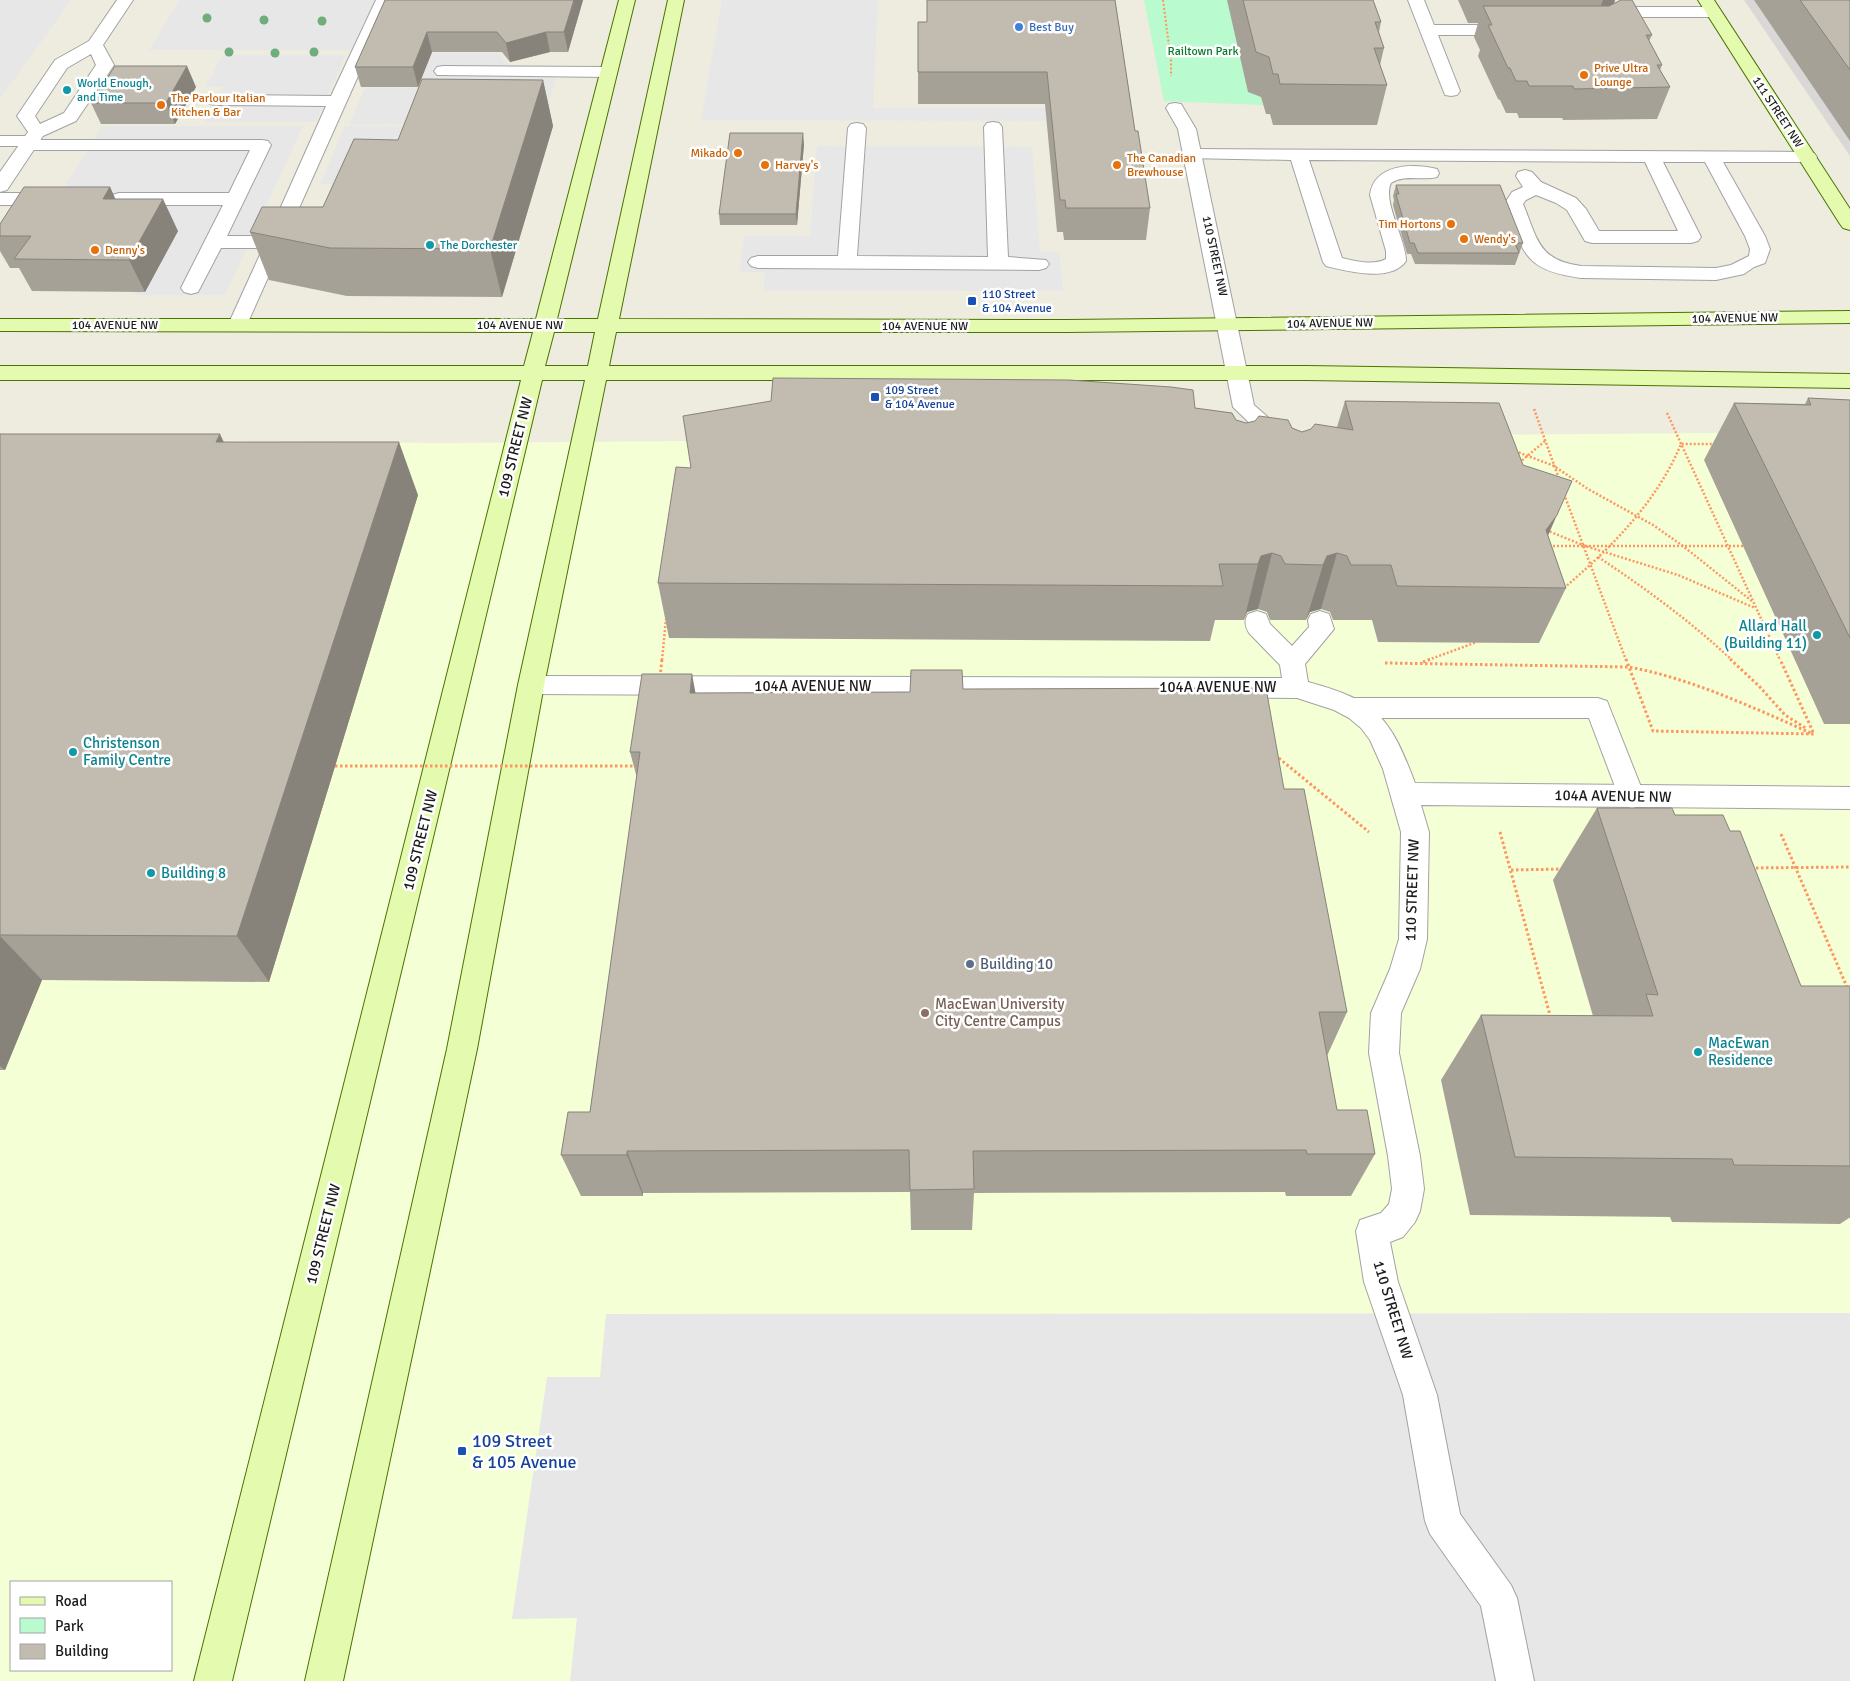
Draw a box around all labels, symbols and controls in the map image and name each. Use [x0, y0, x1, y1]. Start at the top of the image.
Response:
place label: Best Buy [1029, 20, 1074, 35]
marker: Best Buy [1013, 21, 1025, 33]
park label: Railtown Park [1168, 44, 1238, 59]
place label: Prive Ultra Lounge [1594, 61, 1648, 90]
marker: Prive Ultra Lounge [1578, 69, 1590, 81]
street label: 111 STREET NW [1749, 74, 1806, 151]
place label: World Enough, and Time [77, 76, 152, 105]
marker: World Enough, and Time [61, 84, 73, 96]
place label: The Parlour Italian Kitchen & Bar [171, 91, 266, 120]
marker: The Parlour Italian Kitchen & Bar [155, 99, 167, 111]
place label: Mikado [690, 146, 728, 161]
marker: Mikado [732, 147, 744, 159]
place label: The Canadian Brewhouse [1127, 151, 1196, 180]
place label: Harvey's [775, 158, 818, 173]
marker: Harvey's [759, 159, 771, 171]
marker: The Canadian Brewhouse [1111, 159, 1123, 171]
street label: 110 STREET NW [1199, 214, 1230, 298]
place label: Tim Hortons [1379, 217, 1441, 232]
marker: Tim Hortons [1445, 218, 1457, 230]
place label: Wendy's [1474, 232, 1516, 247]
marker: Wendy's [1458, 233, 1470, 245]
place label: The Dorchester [440, 238, 518, 253]
marker: The Dorchester [424, 239, 436, 251]
place label: Denny's [105, 243, 145, 258]
marker: Denny's [89, 244, 101, 256]
place label: 110 Street & 104 Avenue [982, 287, 1052, 316]
marker: 110 Street & 104 Avenue [966, 295, 978, 307]
street label: 104 AVENUE NW [1692, 310, 1778, 327]
street label: 104 AVENUE NW [1287, 315, 1373, 332]
street label: 104 AVENUE NW [72, 318, 158, 333]
street label: 104 AVENUE NW [477, 318, 563, 333]
street label: 104 AVENUE NW [882, 319, 968, 334]
place label: 109 Street & 104 Avenue [885, 383, 955, 412]
marker: 109 Street & 104 Avenue [869, 391, 881, 403]
street label: 109 STREET NW [494, 395, 536, 499]
place label: Allard Hall (Building 11) [1724, 617, 1807, 652]
marker: Allard Hall (Building 11) [1811, 629, 1823, 641]
street label: 104A AVENUE NW [754, 677, 872, 695]
street label: 104A AVENUE NW [1159, 678, 1277, 696]
place label: Christenson Family Centre [83, 734, 171, 769]
marker: Christenson Family Centre [67, 746, 79, 758]
street label: 104A AVENUE NW [1554, 786, 1672, 806]
street label: 109 STREET NW [399, 788, 441, 892]
street label: 110 STREET NW [1401, 838, 1423, 942]
place label: Building 8 [161, 864, 226, 882]
marker: Building 8 [145, 867, 157, 879]
place label: Building 10 [980, 955, 1053, 973]
marker: Building 10 [964, 958, 976, 970]
place label: MacEwan University City Centre Campus [935, 995, 1064, 1030]
marker: MacEwan University City Centre Campus [919, 1007, 931, 1019]
place label: MacEwan Residence [1708, 1034, 1773, 1069]
marker: MacEwan Residence [1692, 1046, 1704, 1058]
street label: 109 STREET NW [302, 1182, 344, 1286]
street label: 110 STREET NW [1369, 1258, 1417, 1362]
place label: 109 Street & 105 Avenue [472, 1430, 577, 1473]
marker: 109 Street & 105 Avenue [456, 1445, 468, 1457]
legend [10, 1581, 172, 1671]
text: Road [55, 1592, 87, 1610]
text: Park [55, 1617, 84, 1635]
text: Building [55, 1642, 109, 1660]

